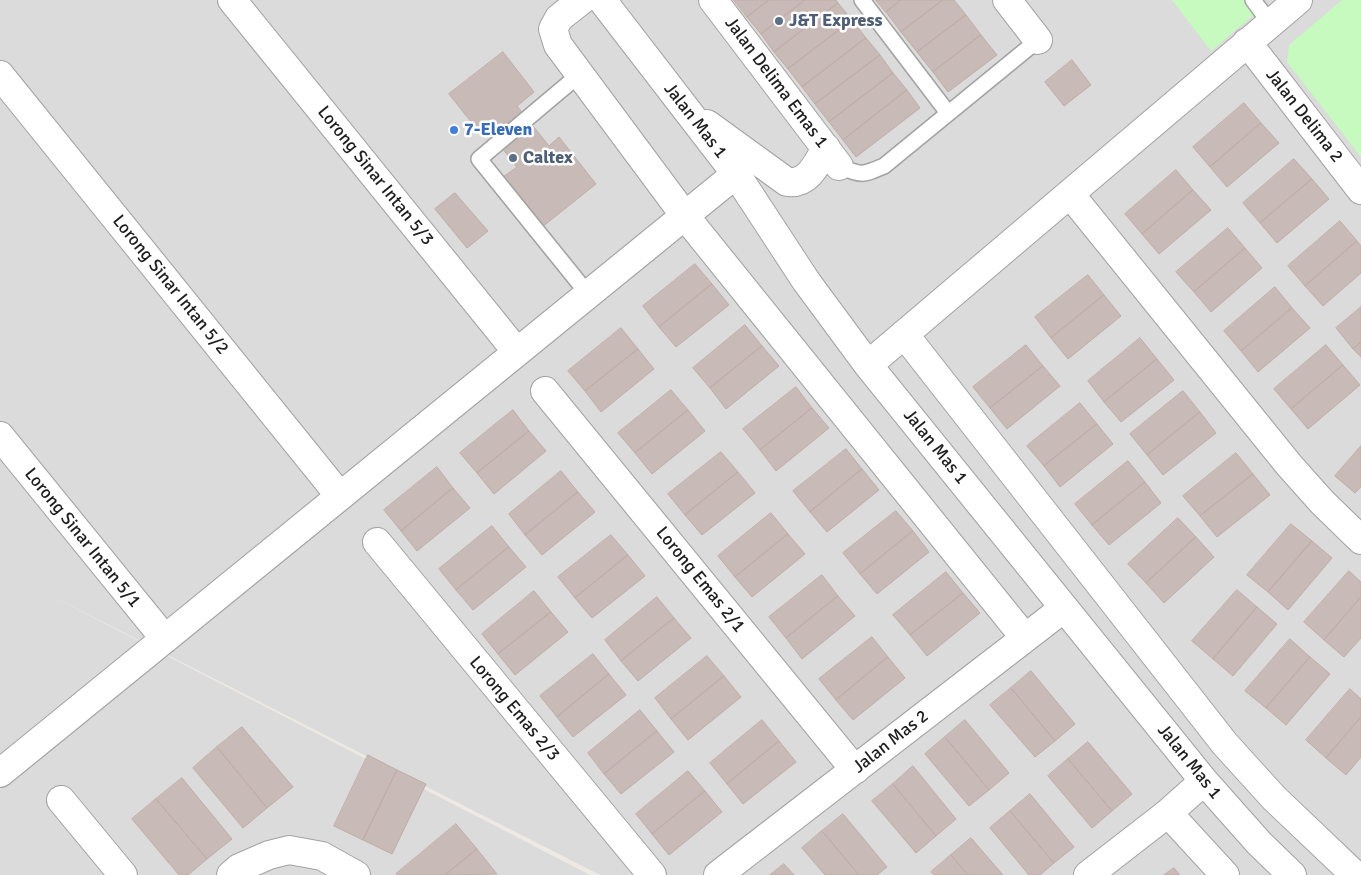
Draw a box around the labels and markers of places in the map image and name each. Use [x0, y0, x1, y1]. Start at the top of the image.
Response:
place label: J&T Express [789, 10, 882, 32]
marker: J&T Express [773, 15, 785, 27]
place label: 7-Eleven [464, 119, 532, 141]
marker: 7-Eleven [448, 124, 460, 136]
place label: Caltex [523, 147, 573, 169]
marker: Caltex [507, 152, 519, 164]

